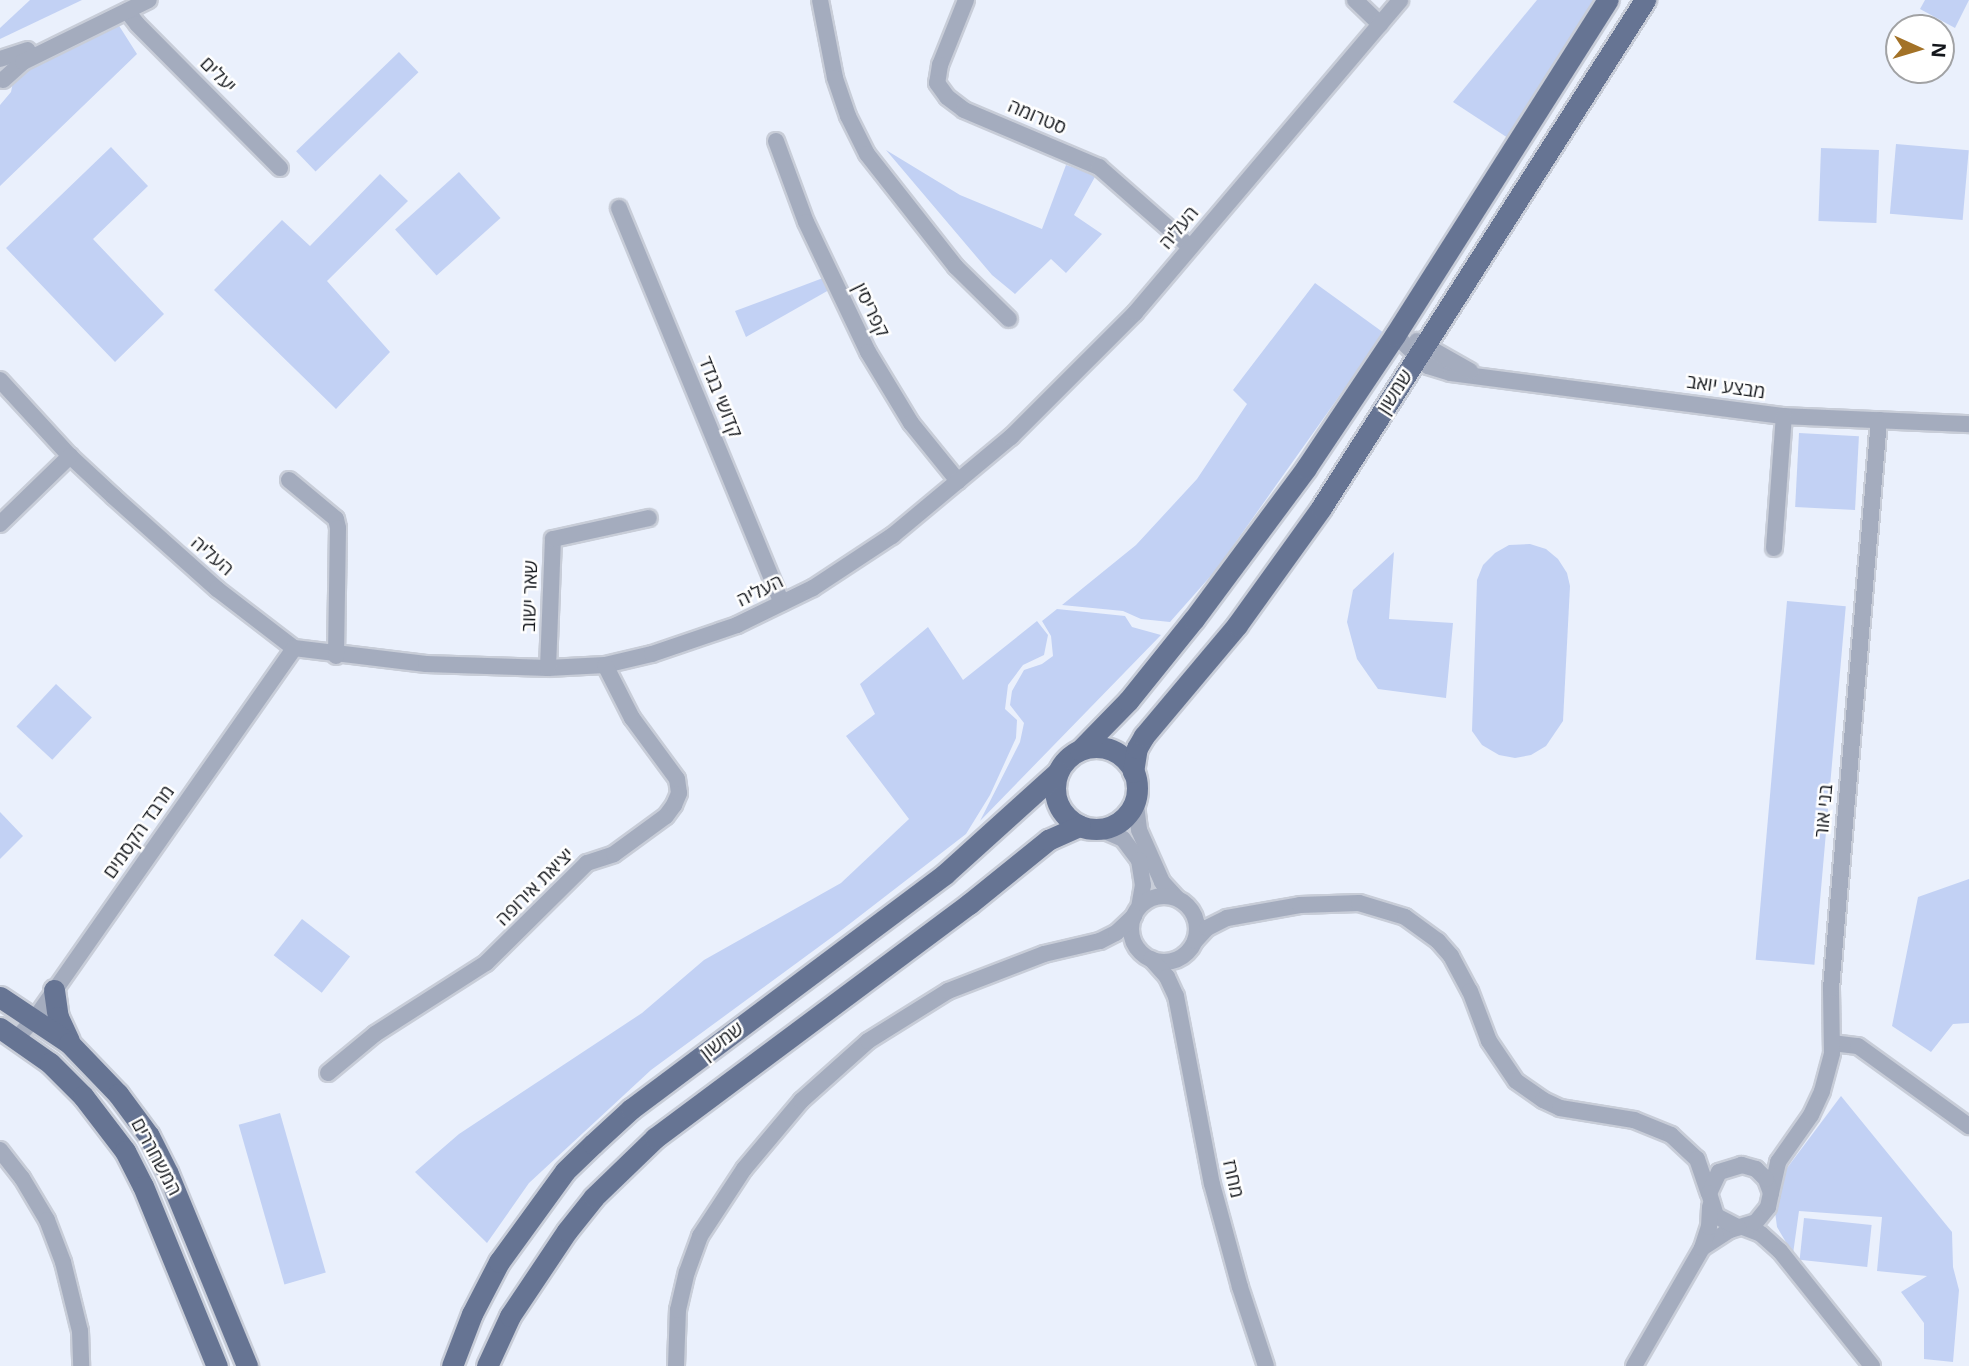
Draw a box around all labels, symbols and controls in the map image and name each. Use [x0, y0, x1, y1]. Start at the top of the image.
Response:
north arrow [1885, 14, 1955, 84]
text: N [1925, 42, 1952, 59]
street label: יעלים [195, 52, 241, 98]
street label: סטרומה [1004, 95, 1070, 139]
street label: העליה [1155, 202, 1203, 254]
street label: קפריסין [848, 279, 894, 341]
street label: קדושי בגדד [693, 353, 747, 441]
street label: שמשון [1372, 366, 1418, 418]
street label: מבצע יואב [1685, 370, 1767, 404]
street label: העליה [186, 531, 238, 581]
street label: שאר ישוב [517, 560, 543, 632]
street label: העליה [733, 570, 787, 612]
street label: מרבד הקסמים [99, 781, 179, 883]
street label: בני אור [1810, 784, 1838, 838]
street label: יציאת אירופה [491, 843, 579, 931]
street label: שמשון [696, 1017, 748, 1065]
street label: המשחררים [126, 1114, 186, 1200]
street label: מחרז [1218, 1158, 1248, 1200]

